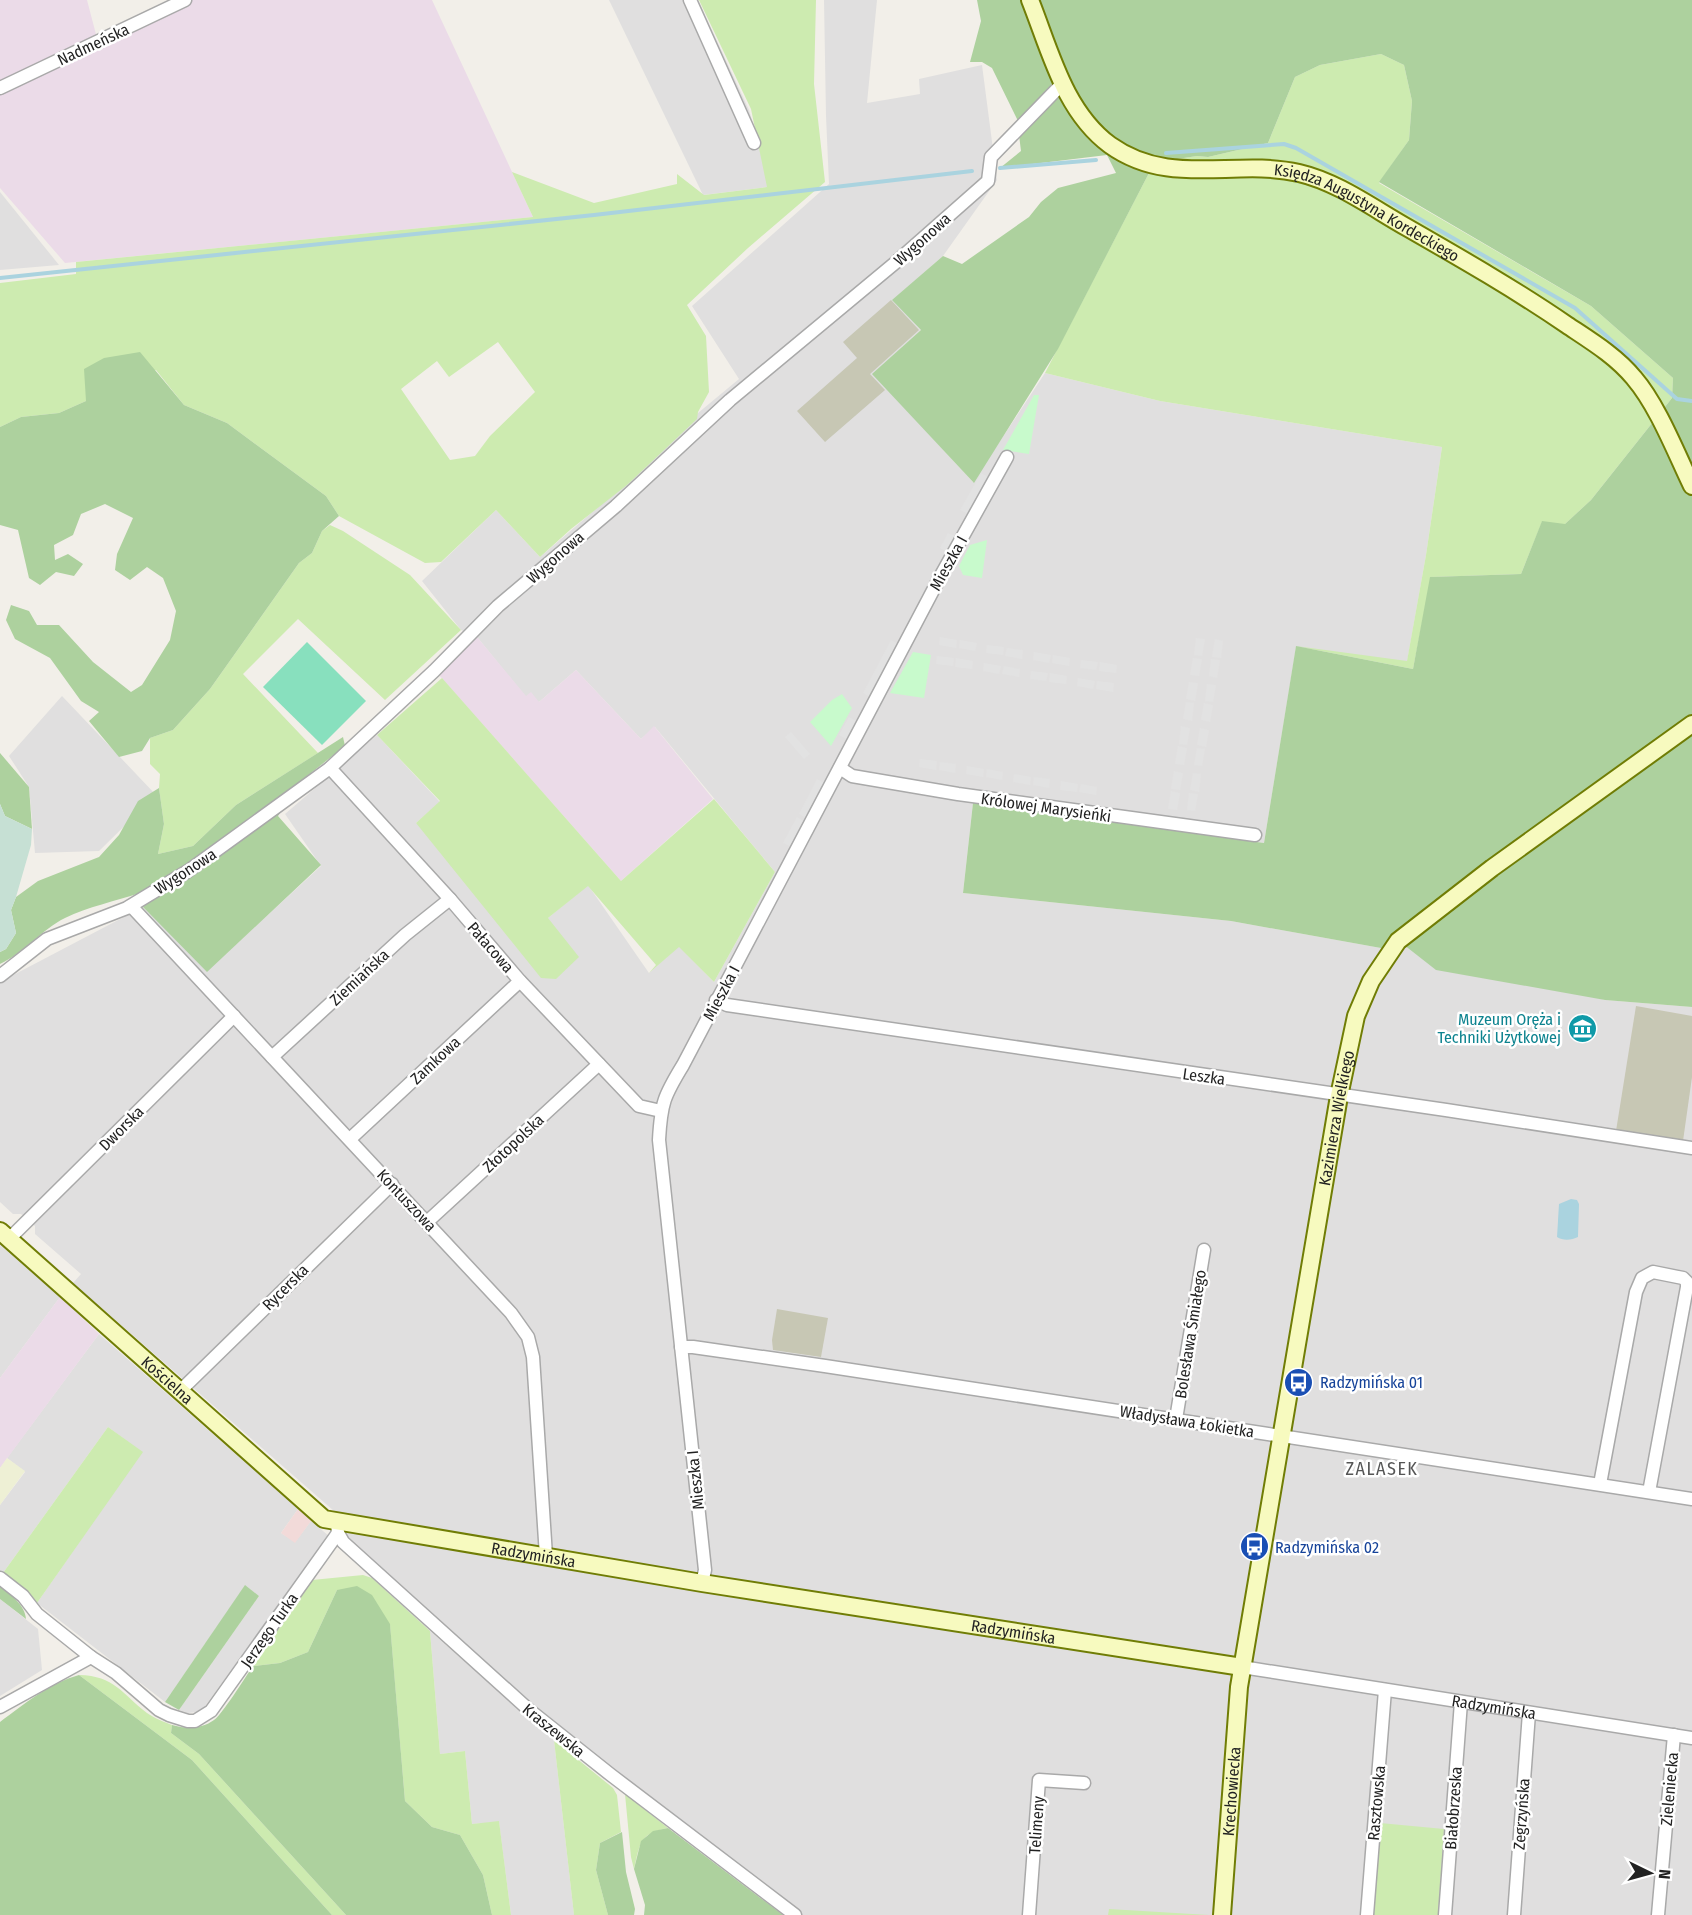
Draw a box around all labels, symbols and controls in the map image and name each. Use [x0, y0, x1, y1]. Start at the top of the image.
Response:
street label: Nadmeńska [54, 20, 132, 69]
street label: Księdza Augustyna Kordeckiego [1273, 160, 1463, 266]
street label: Wygonowa [890, 209, 955, 270]
street label: Wygonowa [523, 527, 588, 587]
street label: Mieszka I [926, 533, 971, 594]
street label: Królowej Marysieńki [980, 789, 1112, 826]
street label: Wygonowa [151, 844, 220, 898]
street label: Pałacowa [464, 918, 518, 977]
street label: Ziemiańska [326, 945, 393, 1010]
street label: Mieszka I [699, 963, 744, 1024]
place label: Muzeum Oręża i Techniki Użytkowej [1437, 1010, 1561, 1047]
museum icon: Muzeum Oręża i Techniki Użytkowej [1566, 1012, 1598, 1044]
street label: Zamkowa [406, 1032, 464, 1088]
street label: Kazimierza Wielkiego [1315, 1049, 1358, 1187]
street label: Leszka [1181, 1064, 1227, 1089]
street label: Dworska [95, 1102, 148, 1155]
street label: Złotopolska [479, 1110, 548, 1176]
street label: Kontuszowa [373, 1165, 440, 1236]
street label: Rycerska [258, 1260, 313, 1314]
street label: Bolesława Śmiałego [1171, 1268, 1210, 1400]
street label: Kościelna [137, 1352, 197, 1408]
bus stop icon: Radzymińska 01 [1283, 1366, 1315, 1398]
place label: Radzymińska 01 [1320, 1373, 1423, 1392]
street label: Władysława Łokietka [1118, 1401, 1256, 1442]
street label: Mieszka I [683, 1449, 708, 1511]
district label: ZALASEK [1346, 1458, 1418, 1480]
bus stop icon: Radzymińska 02 [1238, 1531, 1270, 1563]
street label: Radzymińska [490, 1538, 577, 1571]
place label: Radzymińska 02 [1275, 1538, 1379, 1557]
street label: Jerzego Turka [237, 1589, 302, 1671]
street label: Radzymińska [970, 1616, 1057, 1648]
street label: Radzymińska [1450, 1691, 1537, 1723]
street label: Kraszewska [519, 1700, 589, 1761]
street label: Krechowiecka [1219, 1746, 1245, 1837]
street label: Zieleniecka [1657, 1751, 1682, 1827]
street label: Rasztowska [1364, 1765, 1389, 1841]
street label: Białobrzeska [1441, 1766, 1466, 1850]
street label: Zegrzyńska [1510, 1777, 1533, 1851]
street label: Telimeny [1025, 1794, 1048, 1855]
north arrow [1620, 1843, 1680, 1903]
text: N [1655, 1869, 1674, 1880]

